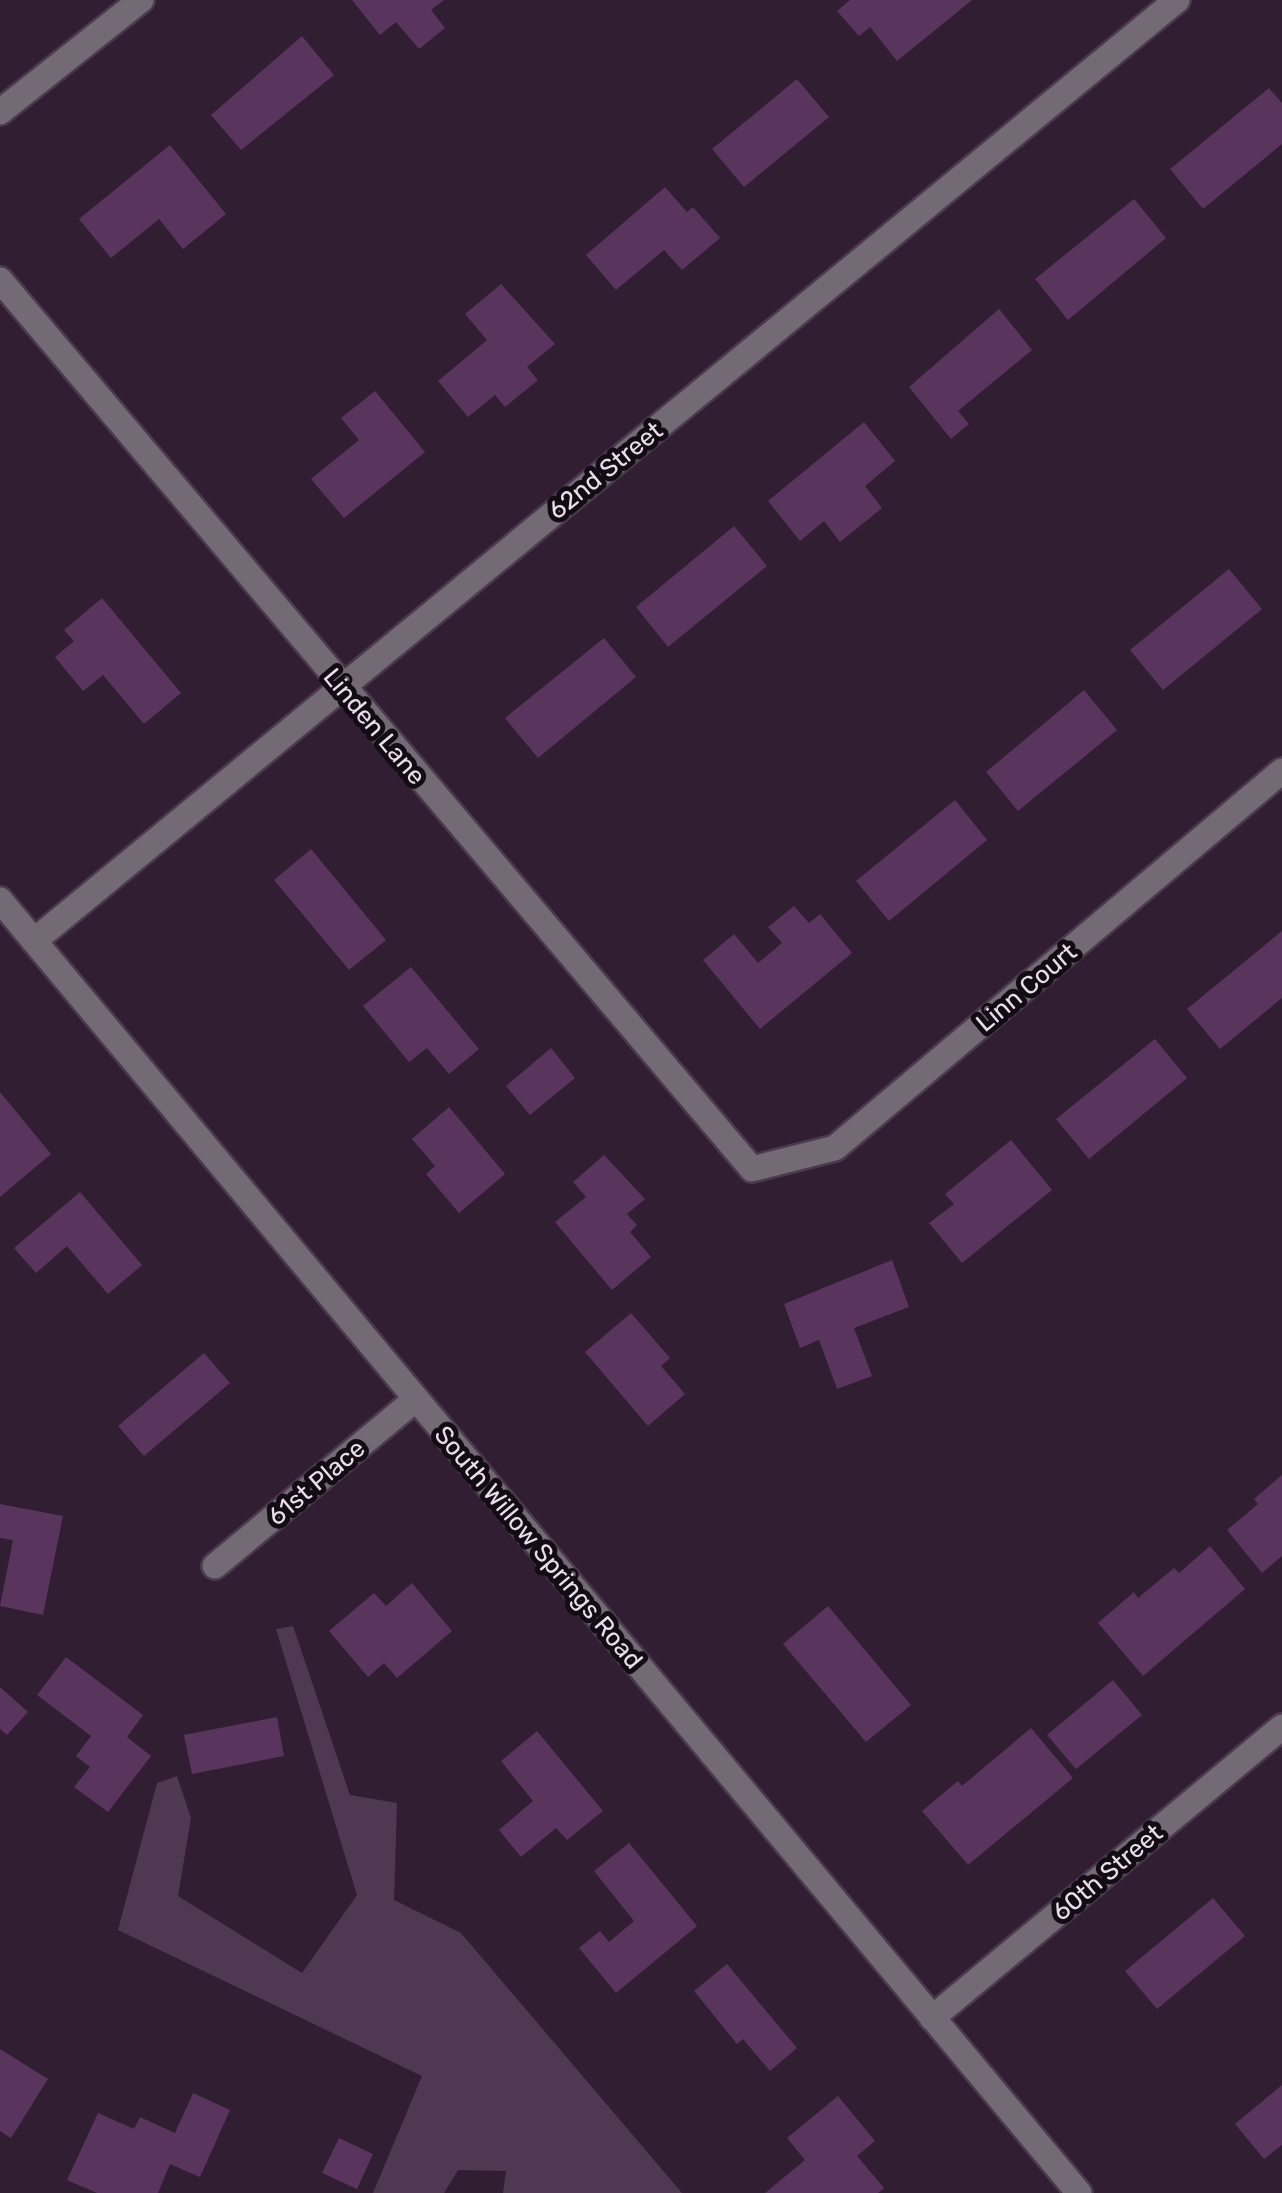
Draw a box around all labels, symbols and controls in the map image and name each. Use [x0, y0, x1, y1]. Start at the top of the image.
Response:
street label: 62nd Street [542, 416, 668, 525]
street label: Linden Lane [318, 662, 432, 790]
street label: Linn Court [970, 937, 1082, 1038]
street label: South Willow Springs Road [429, 1420, 649, 1675]
street label: 61st Place [262, 1433, 371, 1531]
street label: 60th Street [1047, 1818, 1168, 1927]

